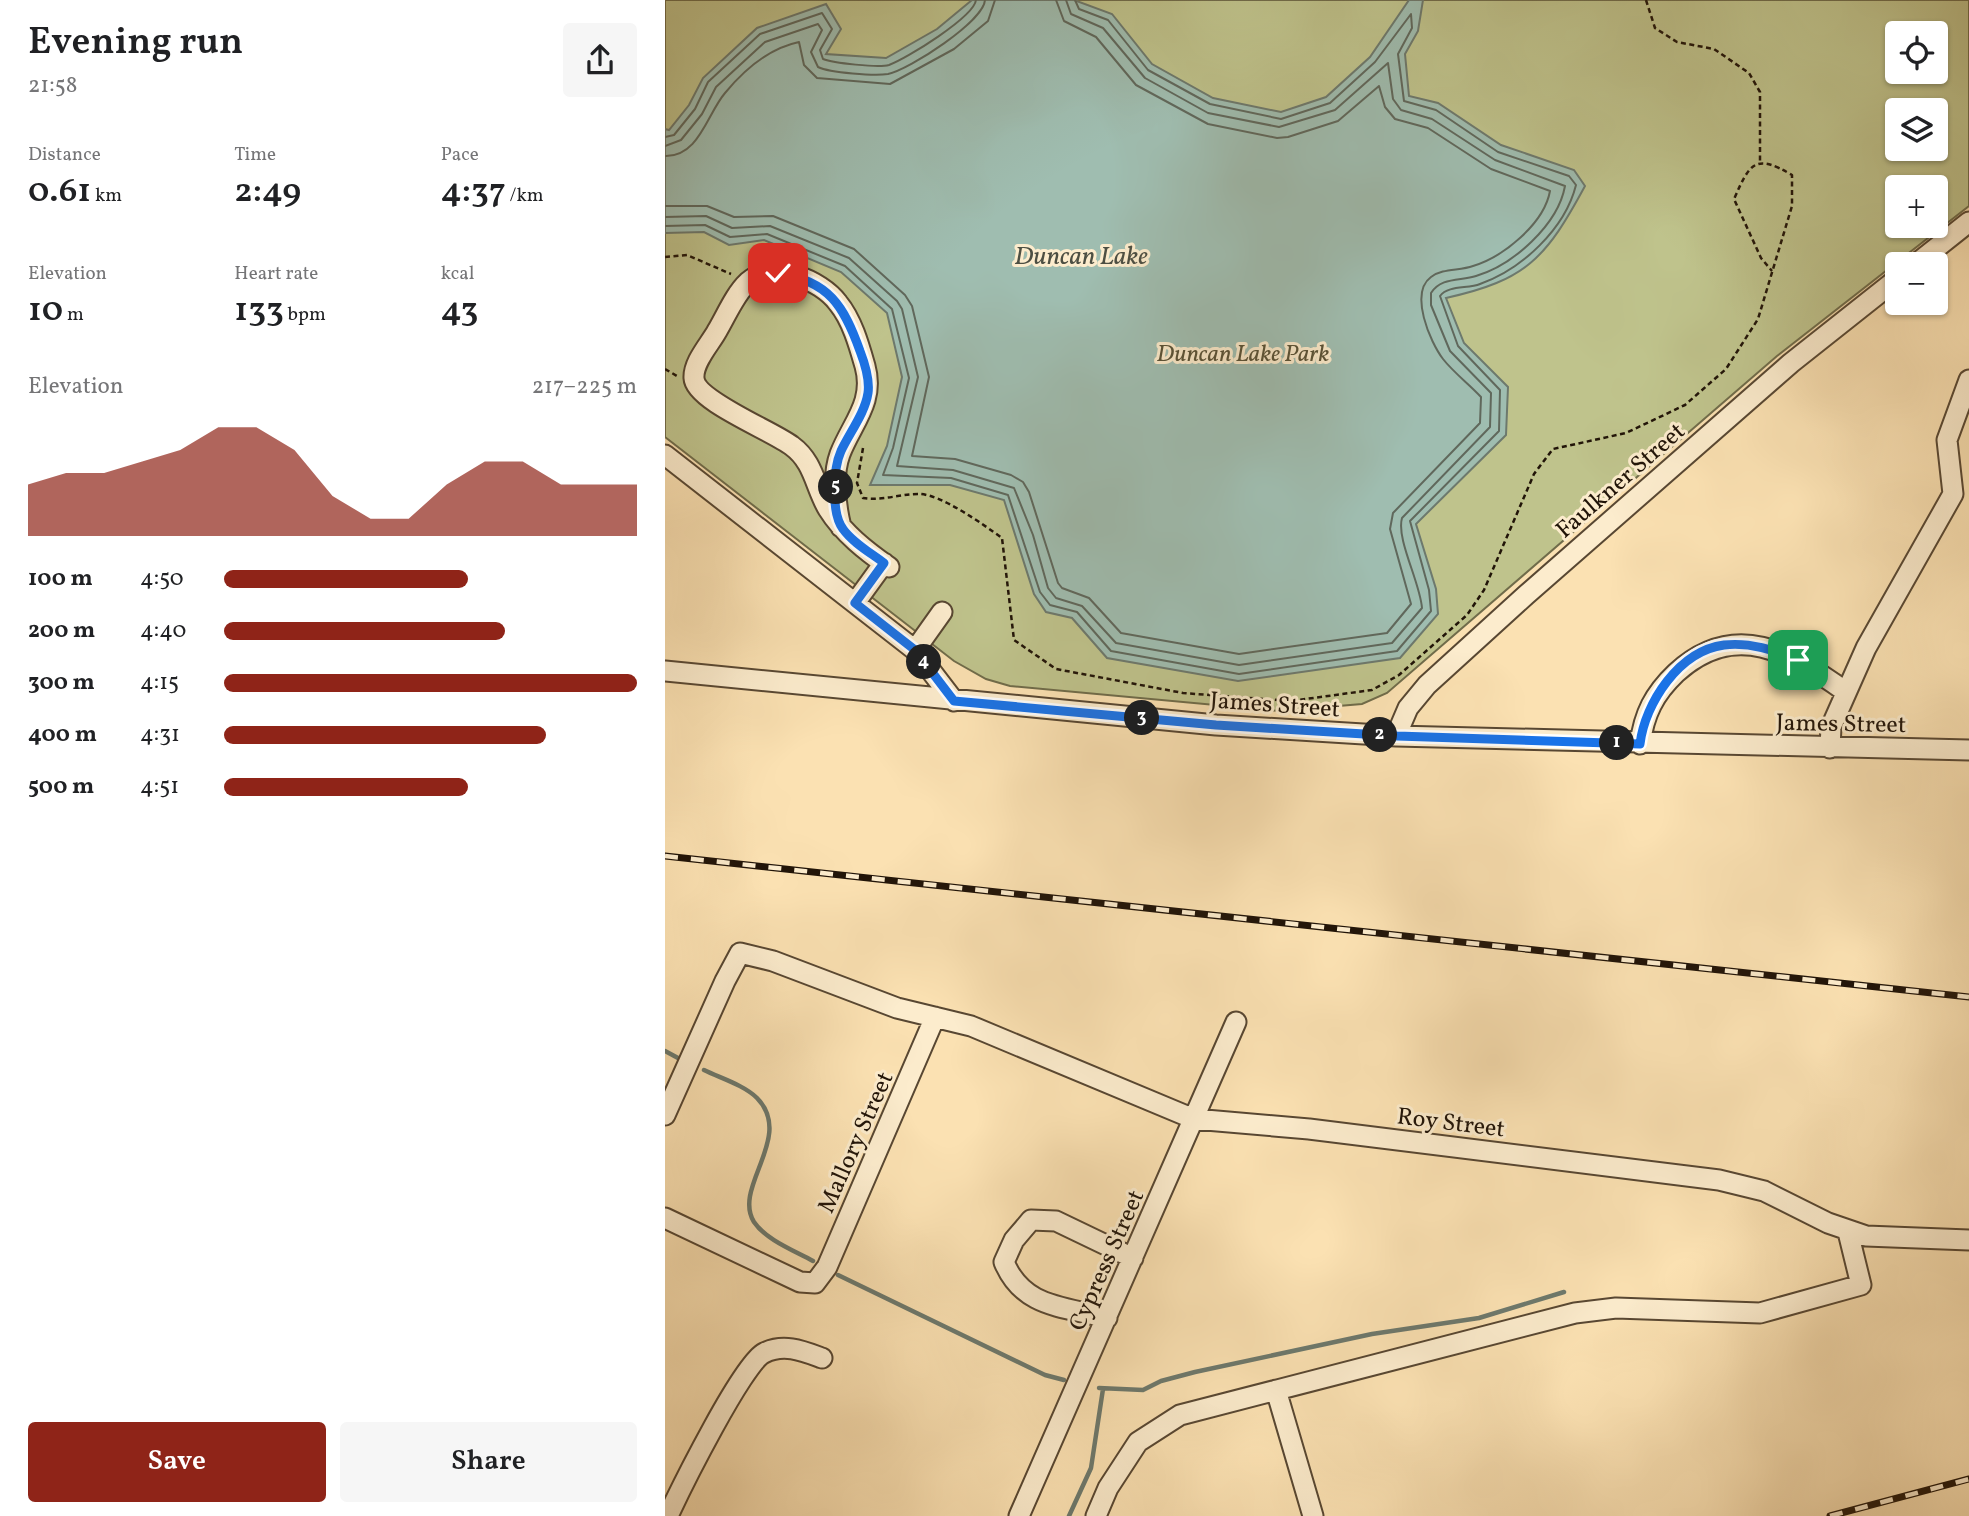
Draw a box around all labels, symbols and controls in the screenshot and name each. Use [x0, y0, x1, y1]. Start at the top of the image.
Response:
text: Evening run [28, 17, 243, 70]
map controls [1885, 21, 1948, 315]
button: locate [1885, 21, 1948, 84]
button: share [563, 23, 637, 97]
text: 21:58 [28, 70, 77, 102]
button: layers [1885, 98, 1948, 161]
text: Distance [28, 142, 101, 168]
text: Time [234, 142, 276, 168]
text: Pace [441, 142, 479, 168]
text: 0.61 [28, 168, 91, 216]
text: 2:49 [234, 168, 301, 216]
text: 4:37 [441, 168, 506, 216]
button: + [1885, 175, 1948, 238]
text: km [91, 183, 122, 209]
text: /km [506, 183, 544, 209]
water label: Duncan Lake [1014, 239, 1148, 275]
pin [748, 243, 808, 303]
button: − [1885, 252, 1948, 315]
icon: check [759, 254, 797, 292]
text: Elevation [28, 261, 107, 287]
text: Heart rate [234, 261, 318, 287]
text: kcal [441, 261, 474, 287]
text: 10 [28, 287, 63, 335]
text: 133 [234, 287, 284, 335]
text: 43 [441, 287, 478, 335]
text: m [63, 302, 84, 328]
text: bpm [284, 302, 326, 328]
park label: Duncan Lake Park [1157, 338, 1329, 372]
text: Elevation [28, 371, 124, 403]
text: 217–225 m [532, 371, 637, 403]
street label: Faulkner Street [1549, 416, 1693, 547]
pin: 5 [819, 470, 853, 504]
text: 5 [831, 473, 840, 499]
text: 100 m [28, 563, 93, 595]
text: 4:50 [140, 563, 184, 595]
text: 200 m [28, 615, 95, 647]
text: 4:40 [140, 615, 186, 647]
pin [1768, 630, 1828, 690]
icon: arrive [1779, 641, 1817, 679]
pin: 4 [907, 644, 941, 680]
text: 4 [918, 648, 929, 674]
text: 300 m [28, 667, 95, 699]
text: 4:15 [140, 667, 179, 699]
street label: James Street [1209, 684, 1341, 728]
pin: 3 [1125, 700, 1159, 736]
text: 3 [1137, 704, 1146, 730]
street label: James Street [1775, 707, 1906, 743]
pin: 2 [1363, 718, 1397, 752]
text: 400 m [28, 719, 97, 751]
text: 4:31 [140, 719, 180, 751]
text: 2 [1375, 721, 1384, 747]
pin: 1 [1599, 726, 1635, 760]
text: 1 [1613, 729, 1620, 755]
text: 500 m [28, 771, 94, 803]
text: 4:51 [140, 771, 179, 803]
street label: Mallory Street [810, 1067, 903, 1219]
street label: Roy Street [1395, 1101, 1507, 1147]
street label: Cypress Street [1062, 1185, 1154, 1337]
button: Save [28, 1422, 326, 1502]
button: Share [340, 1422, 637, 1502]

